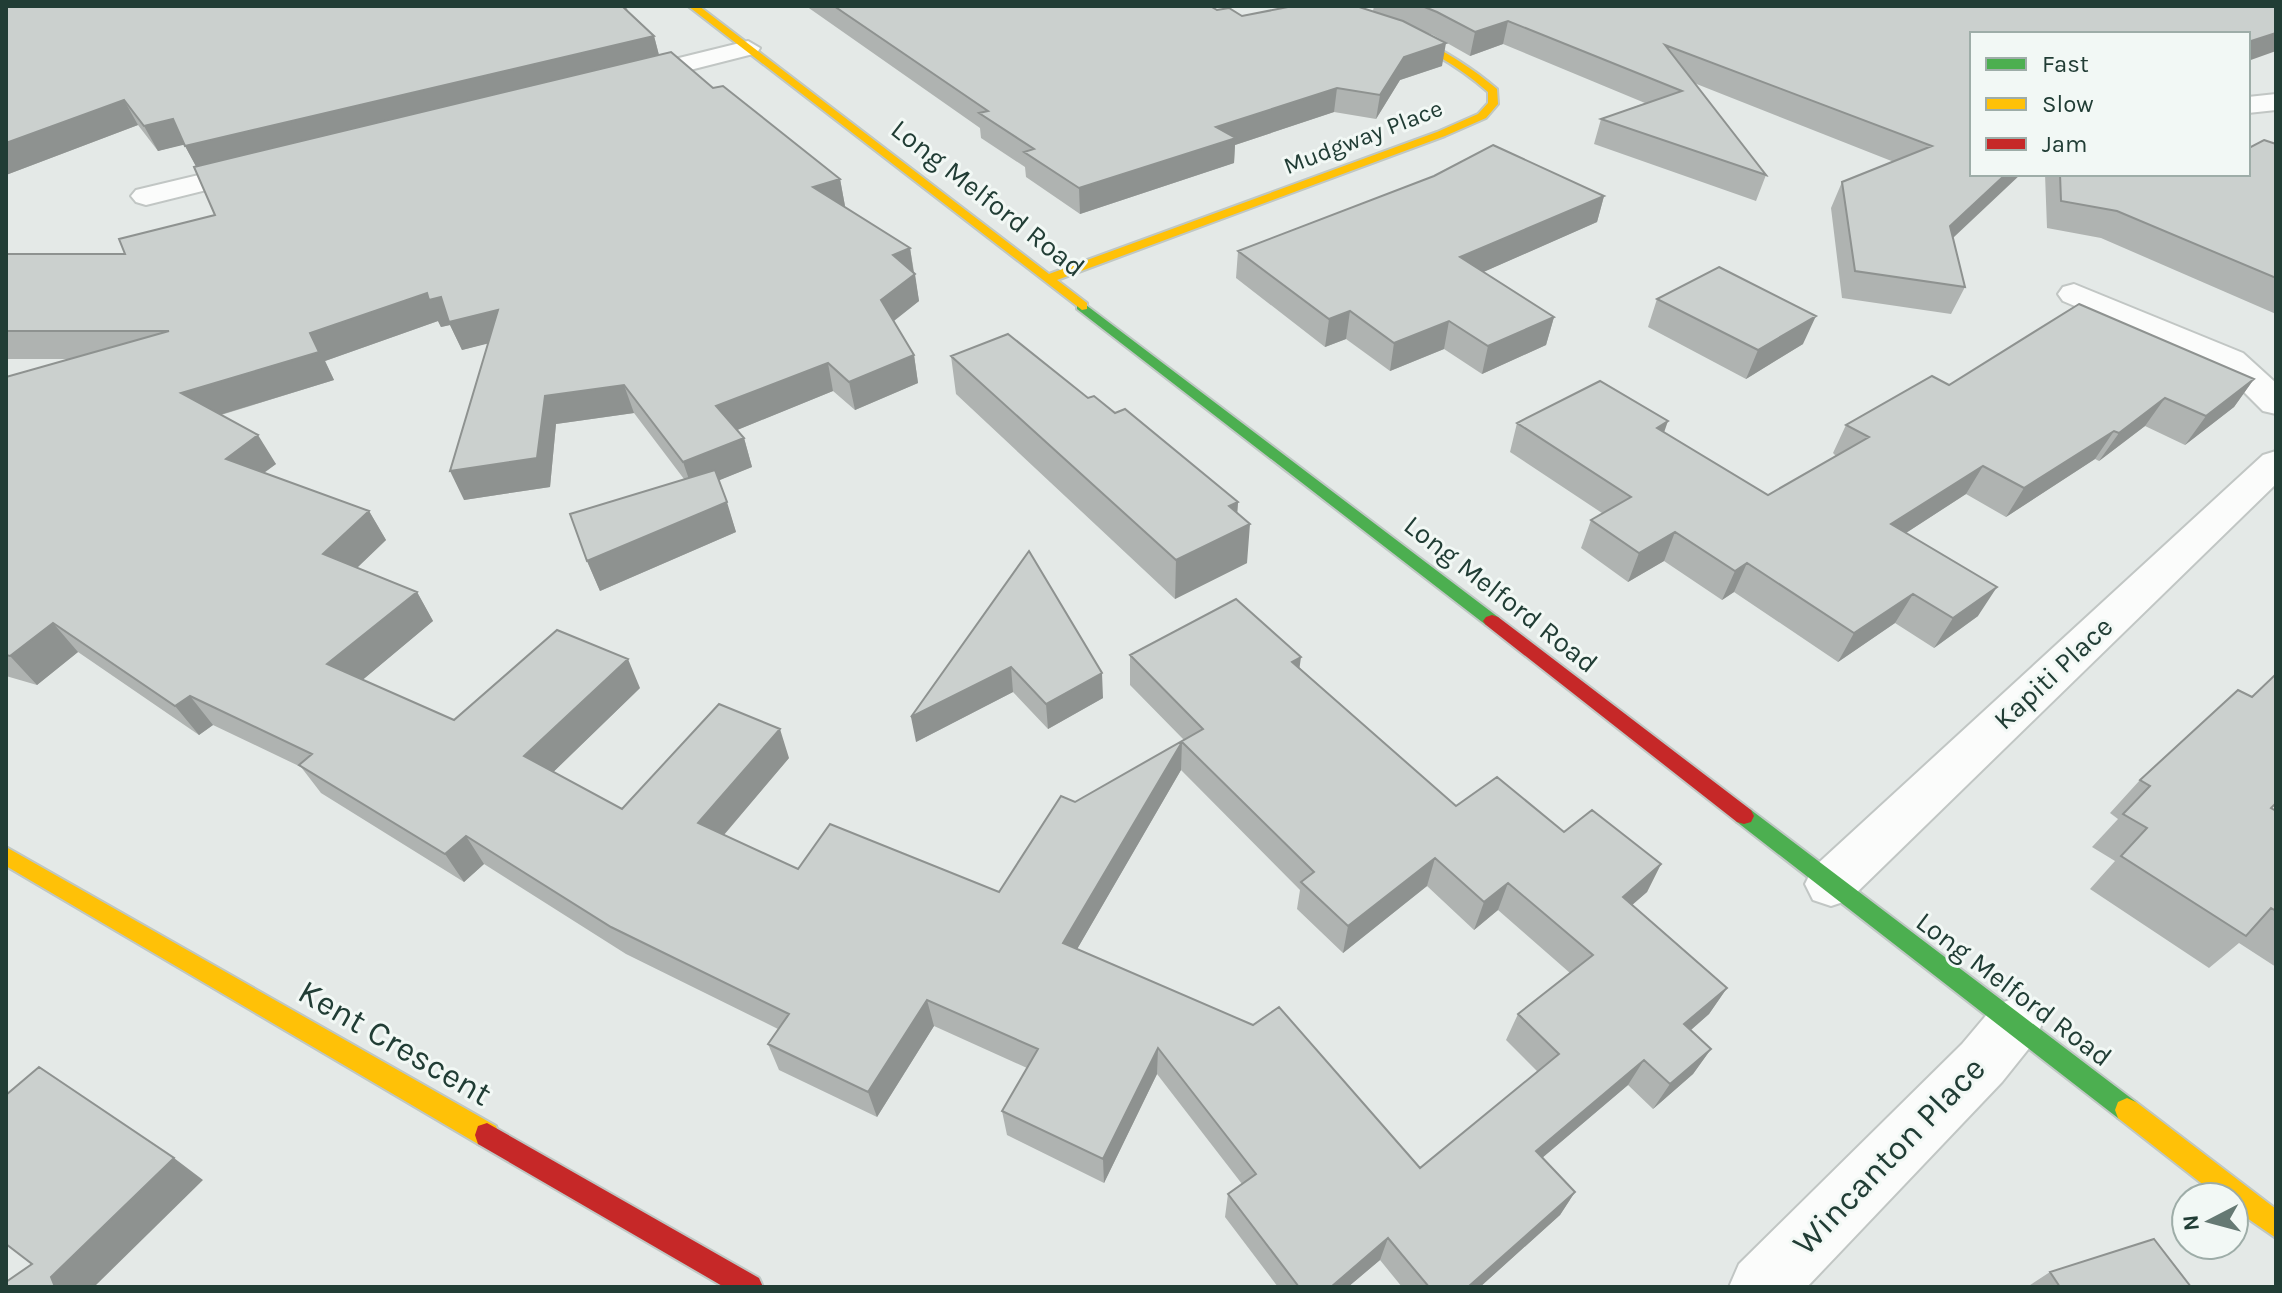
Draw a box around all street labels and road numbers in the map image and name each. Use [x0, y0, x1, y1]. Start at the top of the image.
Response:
street label: Mudgway Place [1280, 94, 1446, 180]
street label: Long Melford Road [885, 112, 1091, 284]
street label: Long Melford Road [1398, 508, 1604, 680]
street label: Kapiti Place [1987, 610, 2119, 736]
street label: Long Melford Road [1910, 905, 2118, 1073]
street label: Kent Crescent [291, 972, 499, 1114]
street label: Wincanton Place [1784, 1049, 1994, 1263]

